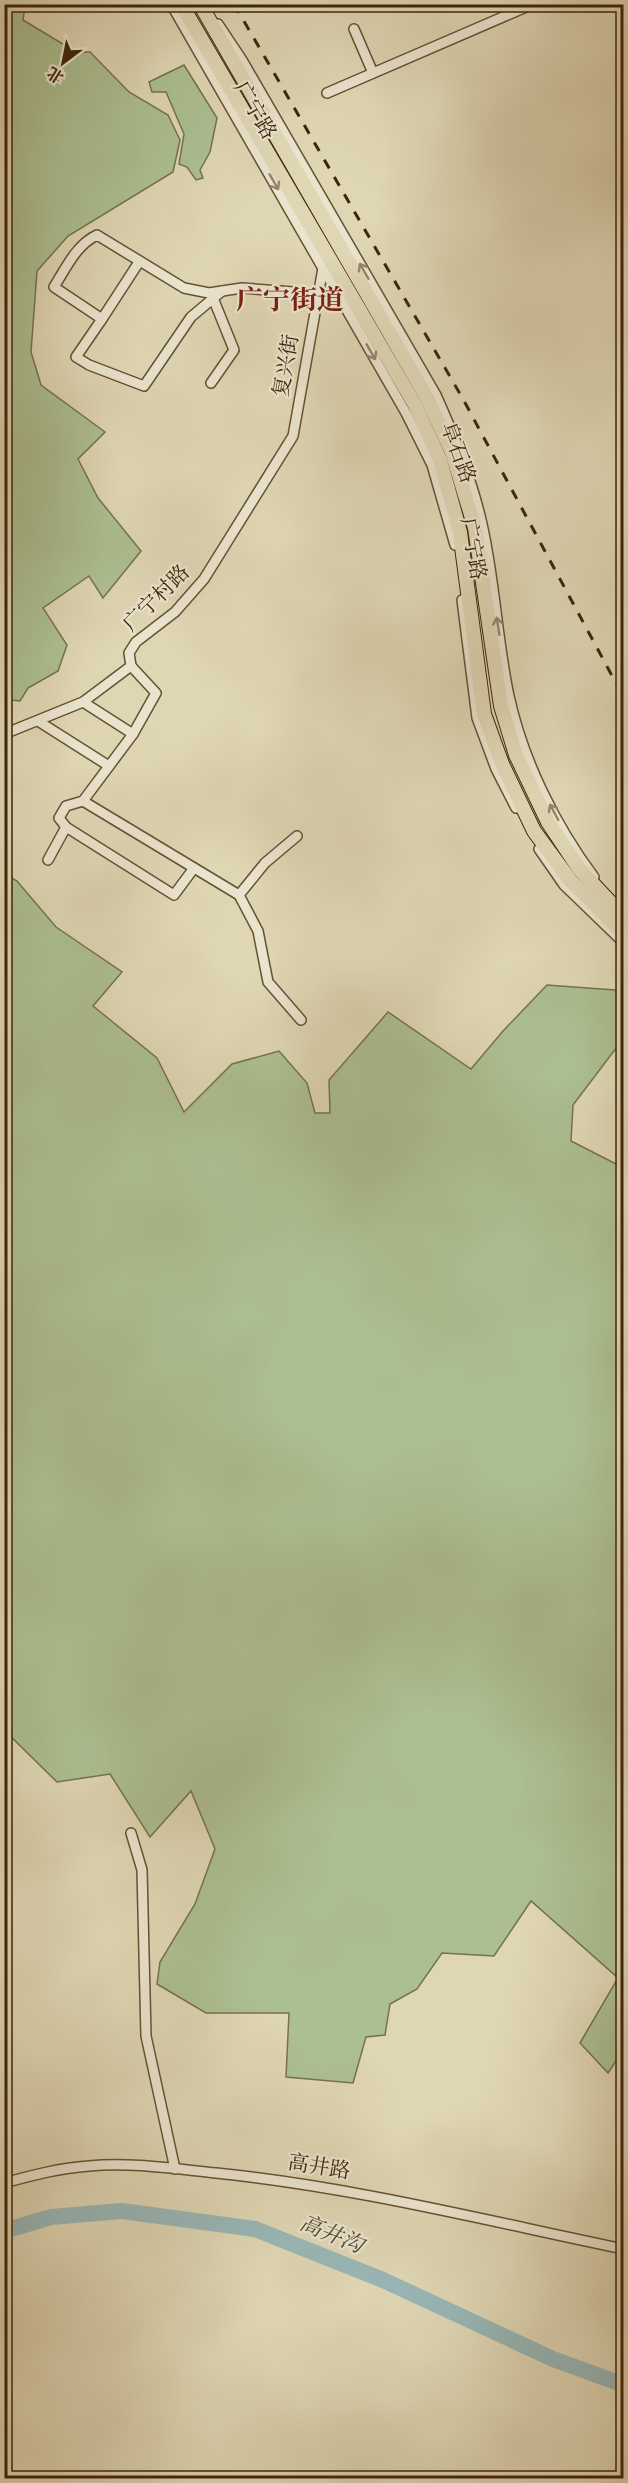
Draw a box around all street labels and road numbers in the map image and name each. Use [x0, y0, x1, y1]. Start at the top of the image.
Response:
street label: 广宁路 [227, 77, 281, 145]
street label: 复兴街 [268, 333, 306, 399]
street label: 阜石路 [434, 419, 480, 487]
street label: 广宁路 [453, 516, 491, 582]
street label: 广宁村路 [118, 560, 196, 638]
street label: 高井路 [286, 2150, 352, 2186]

